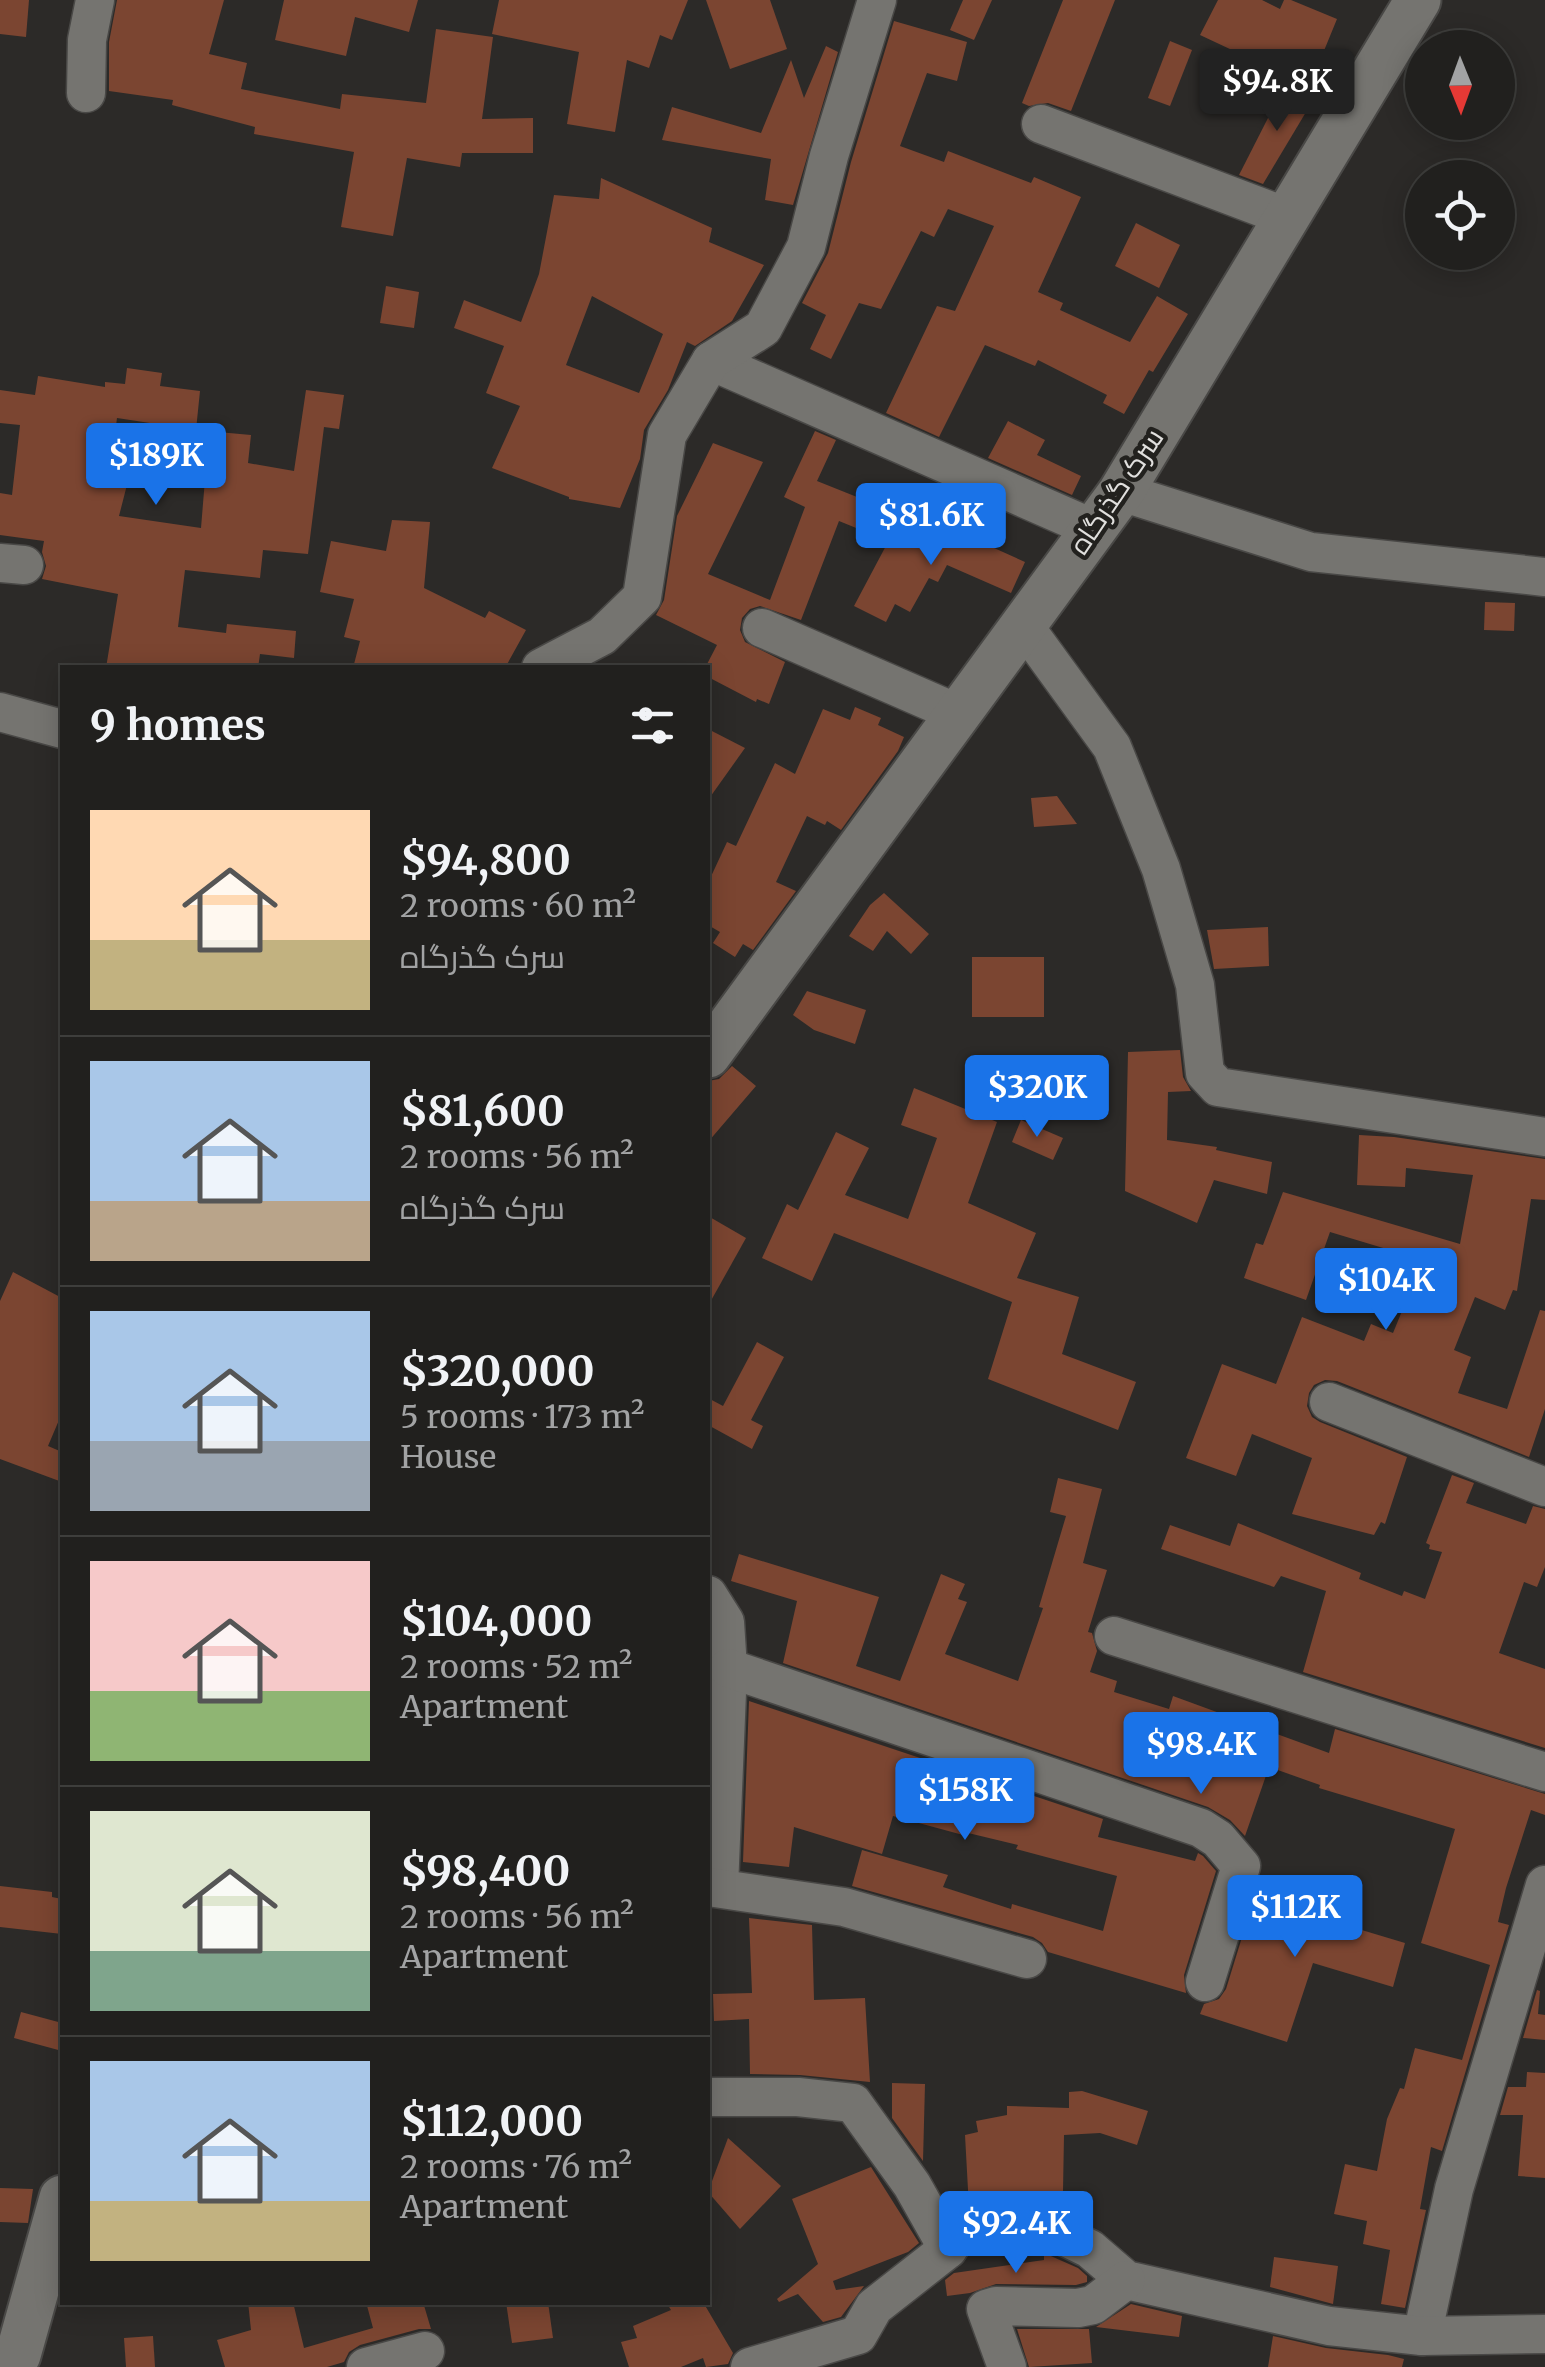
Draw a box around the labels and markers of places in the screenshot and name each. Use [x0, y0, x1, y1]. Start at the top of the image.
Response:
pin: $94.8K [1196, 49, 1358, 134]
pin: $189K [86, 423, 226, 508]
pin: $81.6K [850, 483, 1012, 568]
pin: $320K [967, 1055, 1107, 1140]
pin: $104K [1316, 1248, 1456, 1333]
pin: $98.4K [1120, 1712, 1282, 1797]
pin: $158K [895, 1758, 1035, 1843]
pin: $112K [1225, 1875, 1365, 1960]
pin: $92.4K [935, 2191, 1097, 2276]

